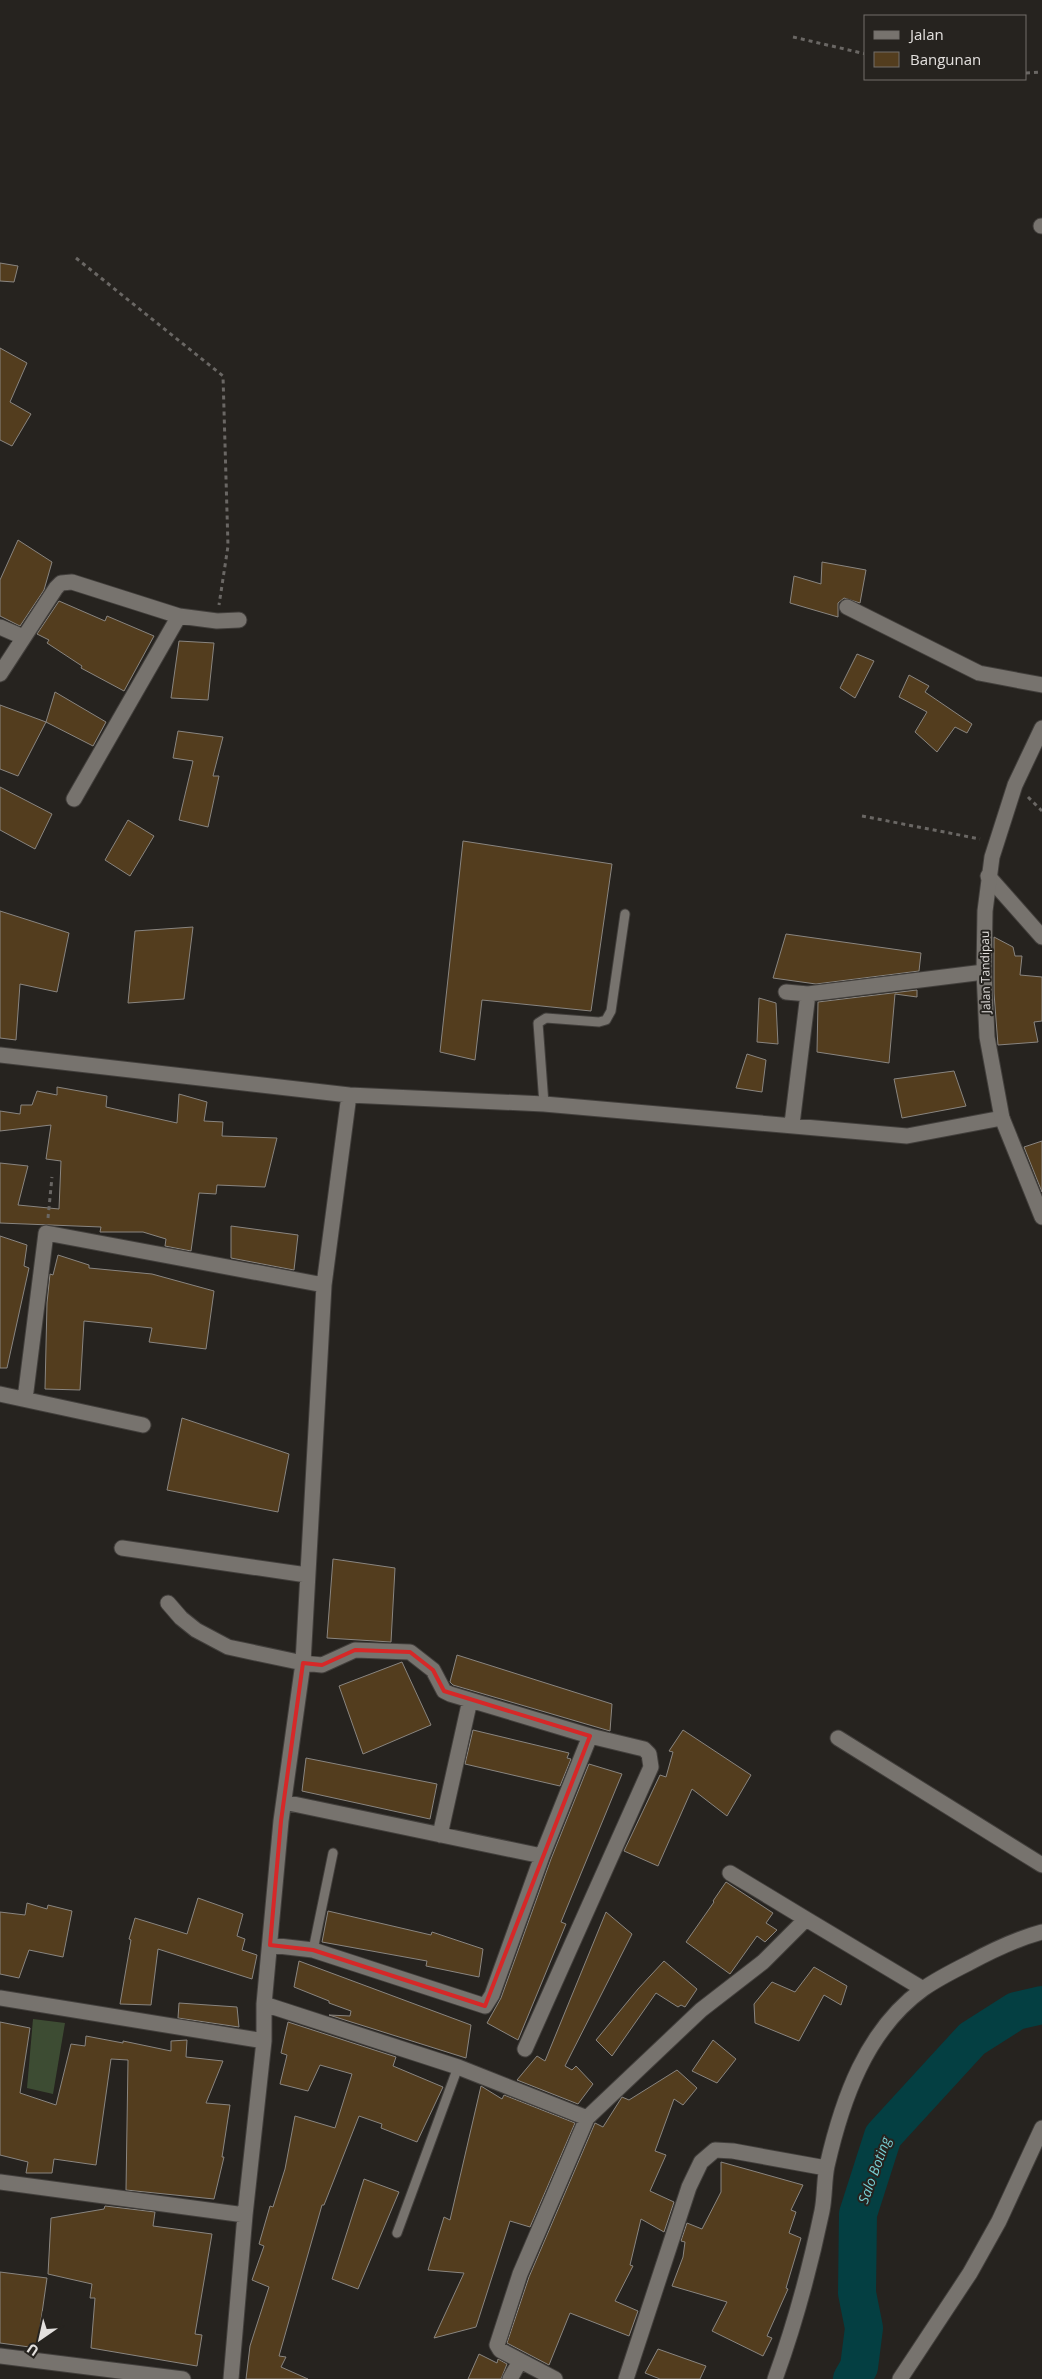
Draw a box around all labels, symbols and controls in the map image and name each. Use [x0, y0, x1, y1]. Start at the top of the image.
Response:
legend [864, 15, 1027, 80]
text: Jalan [908, 24, 944, 44]
text: Bangunan [910, 49, 981, 69]
street label: Jalan Tandipau [976, 931, 994, 1014]
water label: Salo Boting [853, 2133, 895, 2206]
north arrow [15, 2314, 65, 2364]
text: U [23, 2339, 42, 2361]

